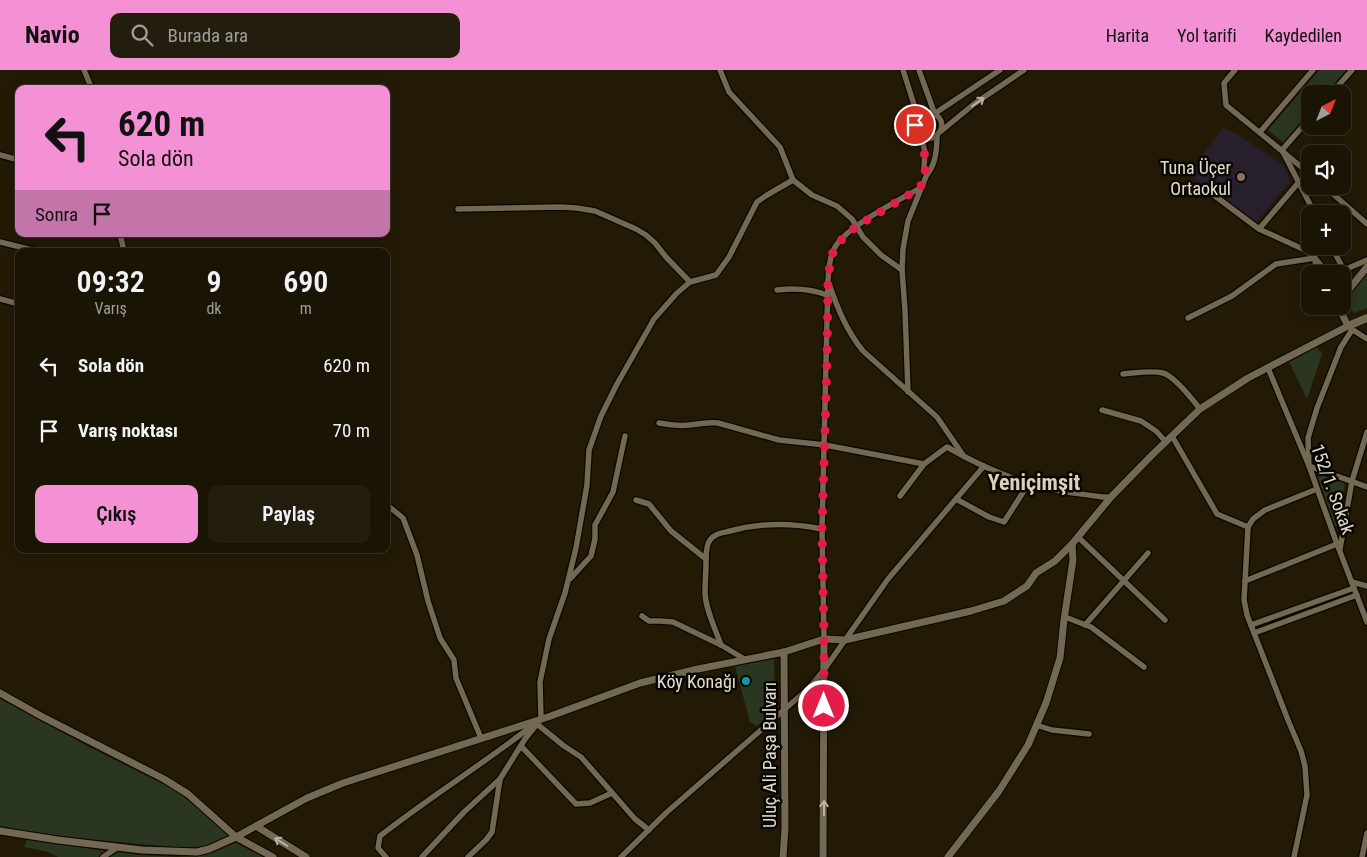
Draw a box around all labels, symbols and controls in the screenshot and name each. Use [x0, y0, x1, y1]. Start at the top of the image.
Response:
search box [110, 13, 460, 58]
text: Navio [25, 21, 80, 49]
icon: search [128, 21, 156, 49]
text: Burada ara [168, 24, 248, 47]
text: Harita [1106, 25, 1149, 46]
text: Yol tarifi [1177, 25, 1237, 46]
text: Kaydedilen [1265, 25, 1342, 46]
north arrow [1301, 85, 1351, 135]
map controls [1301, 85, 1351, 315]
one-way arrow [970, 97, 984, 107]
text: 620 m [118, 104, 205, 145]
pin [894, 104, 936, 146]
icon: left [35, 105, 100, 170]
icon: arrive [901, 111, 929, 139]
button: sound [1301, 145, 1351, 195]
text: Sola dön [118, 146, 194, 171]
place label: Tuna Üçer Ortaokul [1160, 157, 1232, 199]
marker: Tuna Üçer Ortaokul [1235, 171, 1247, 183]
icon: arrive [88, 200, 116, 228]
text: Sonra [35, 203, 78, 226]
button: + [1301, 205, 1351, 255]
text: 09:32 [77, 264, 145, 299]
text: 9 [206, 264, 222, 299]
text: 690 [283, 264, 328, 299]
button: − [1301, 265, 1351, 315]
text: Varış [95, 299, 127, 318]
text: dk [206, 299, 222, 318]
text: m [300, 299, 312, 318]
icon: left [35, 352, 63, 380]
text: Sola dön [78, 354, 144, 377]
text: 620 m [323, 354, 370, 377]
icon: arrive [35, 417, 63, 445]
text: Varış noktası [78, 419, 178, 442]
text: 70 m [333, 419, 370, 442]
street label: 152/1. Sokak [1307, 441, 1359, 537]
district label: Yeniçimşit [988, 470, 1080, 495]
button: Çıkış [35, 485, 198, 543]
button: Paylaş [208, 485, 370, 543]
place label: Köy Konağı [657, 671, 736, 692]
marker: Köy Konağı [740, 675, 752, 687]
position arrow [797, 679, 849, 731]
street label: Uluç Ali Paşa Bulvarı [759, 682, 780, 828]
one-way arrow [819, 801, 829, 817]
one-way arrow [274, 837, 288, 847]

